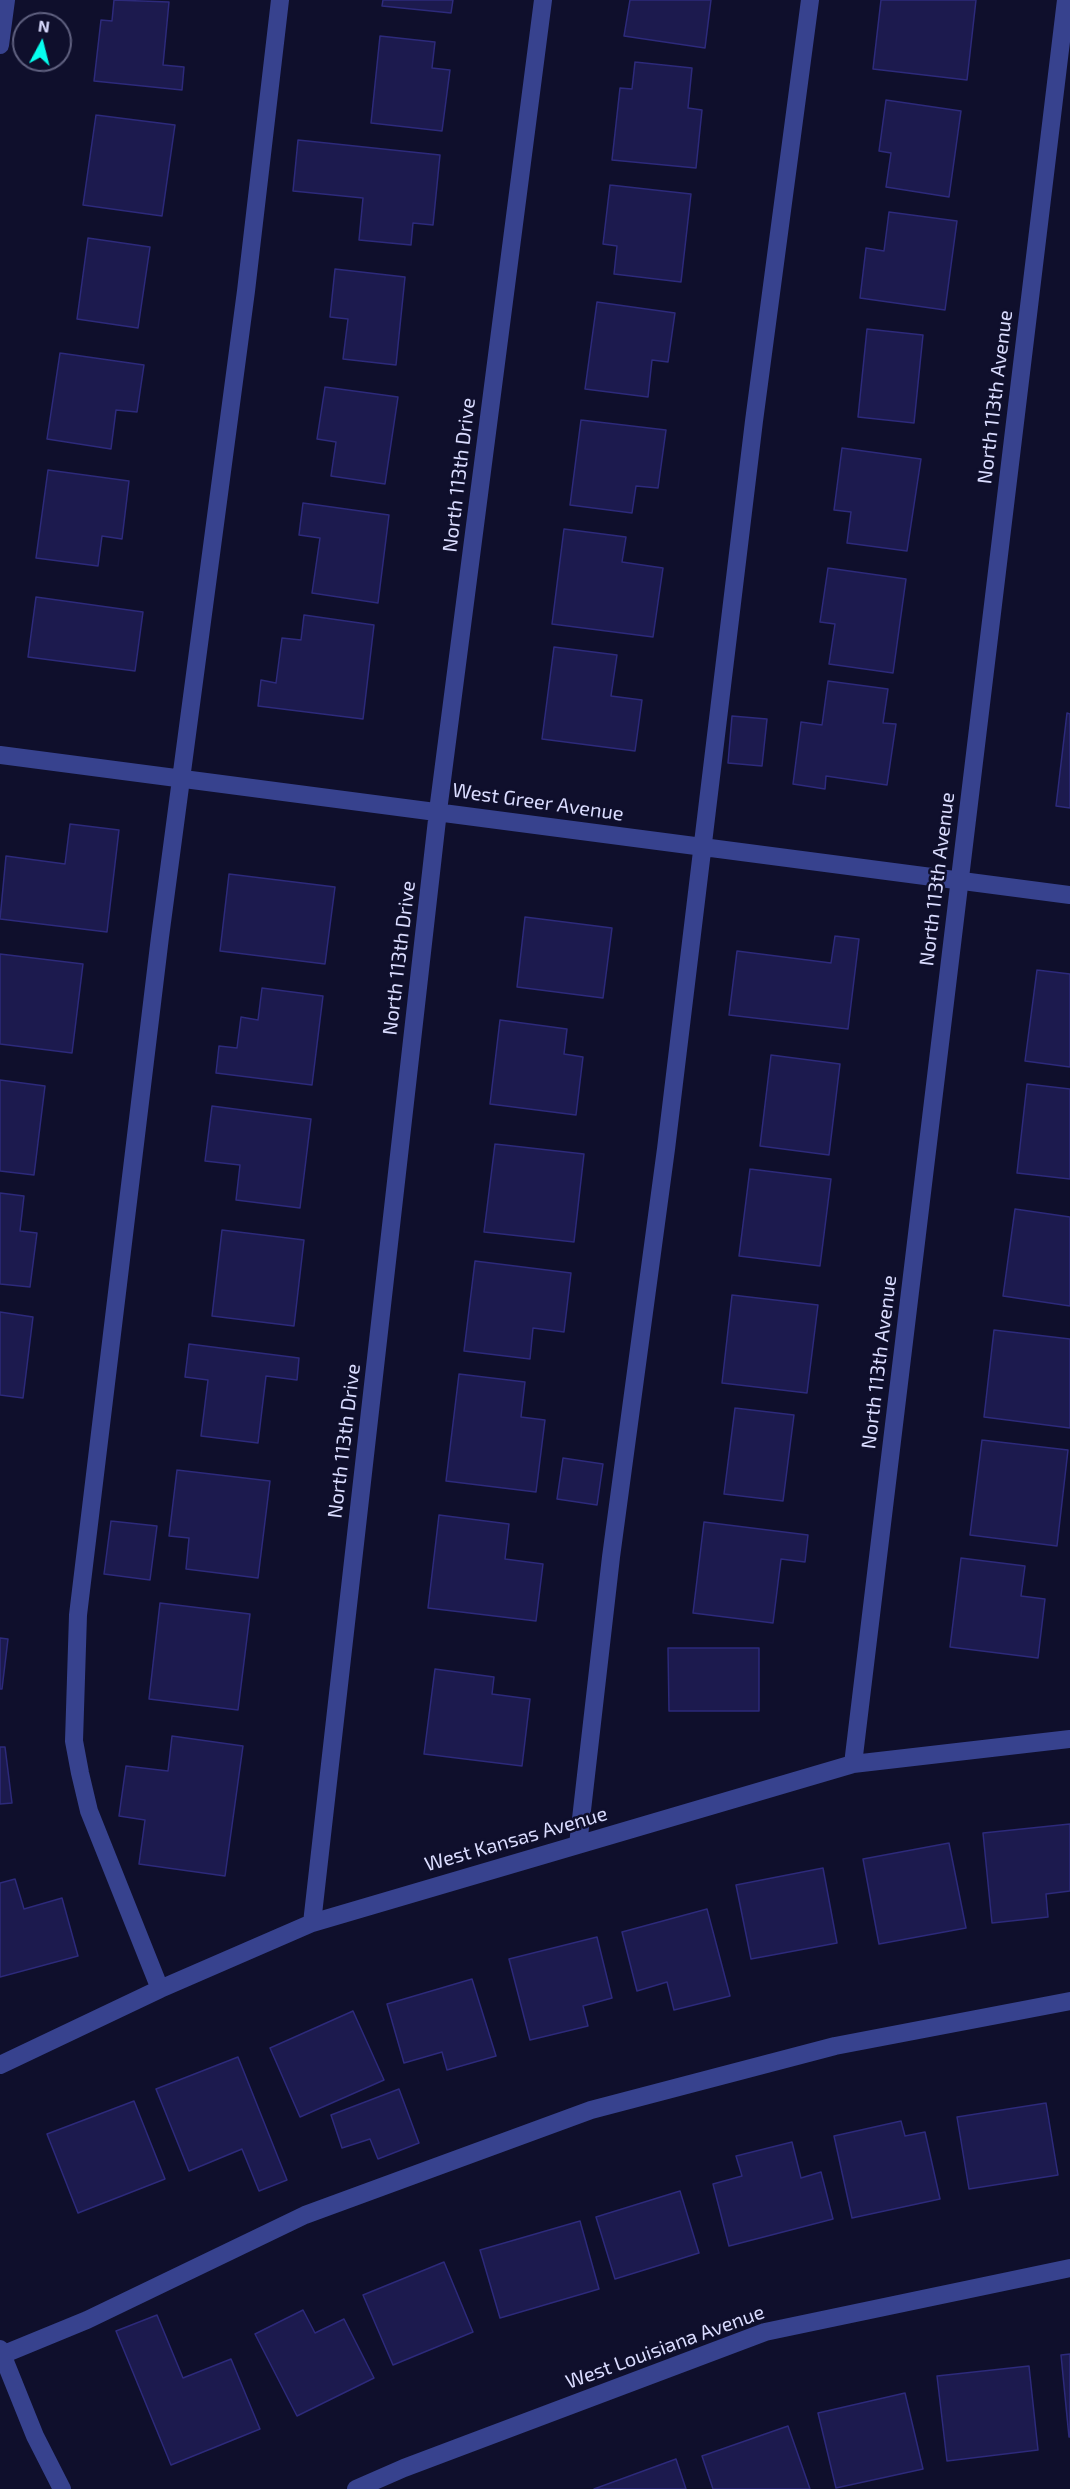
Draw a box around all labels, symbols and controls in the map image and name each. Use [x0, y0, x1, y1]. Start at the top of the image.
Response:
north arrow [12, 12, 72, 72]
text: N [37, 15, 51, 36]
street label: North 113th Avenue [972, 309, 1018, 485]
street label: North 113th Drive [438, 396, 480, 554]
street label: West Greer Avenue [451, 778, 625, 826]
street label: North 113th Avenue [914, 791, 960, 967]
street label: North 113th Drive [378, 879, 420, 1037]
street label: North 113th Avenue [856, 1274, 902, 1450]
street label: North 113th Drive [323, 1362, 365, 1520]
street label: West Kansas Avenue [422, 1801, 610, 1877]
street label: West Louisiana Avenue [562, 2300, 768, 2394]

